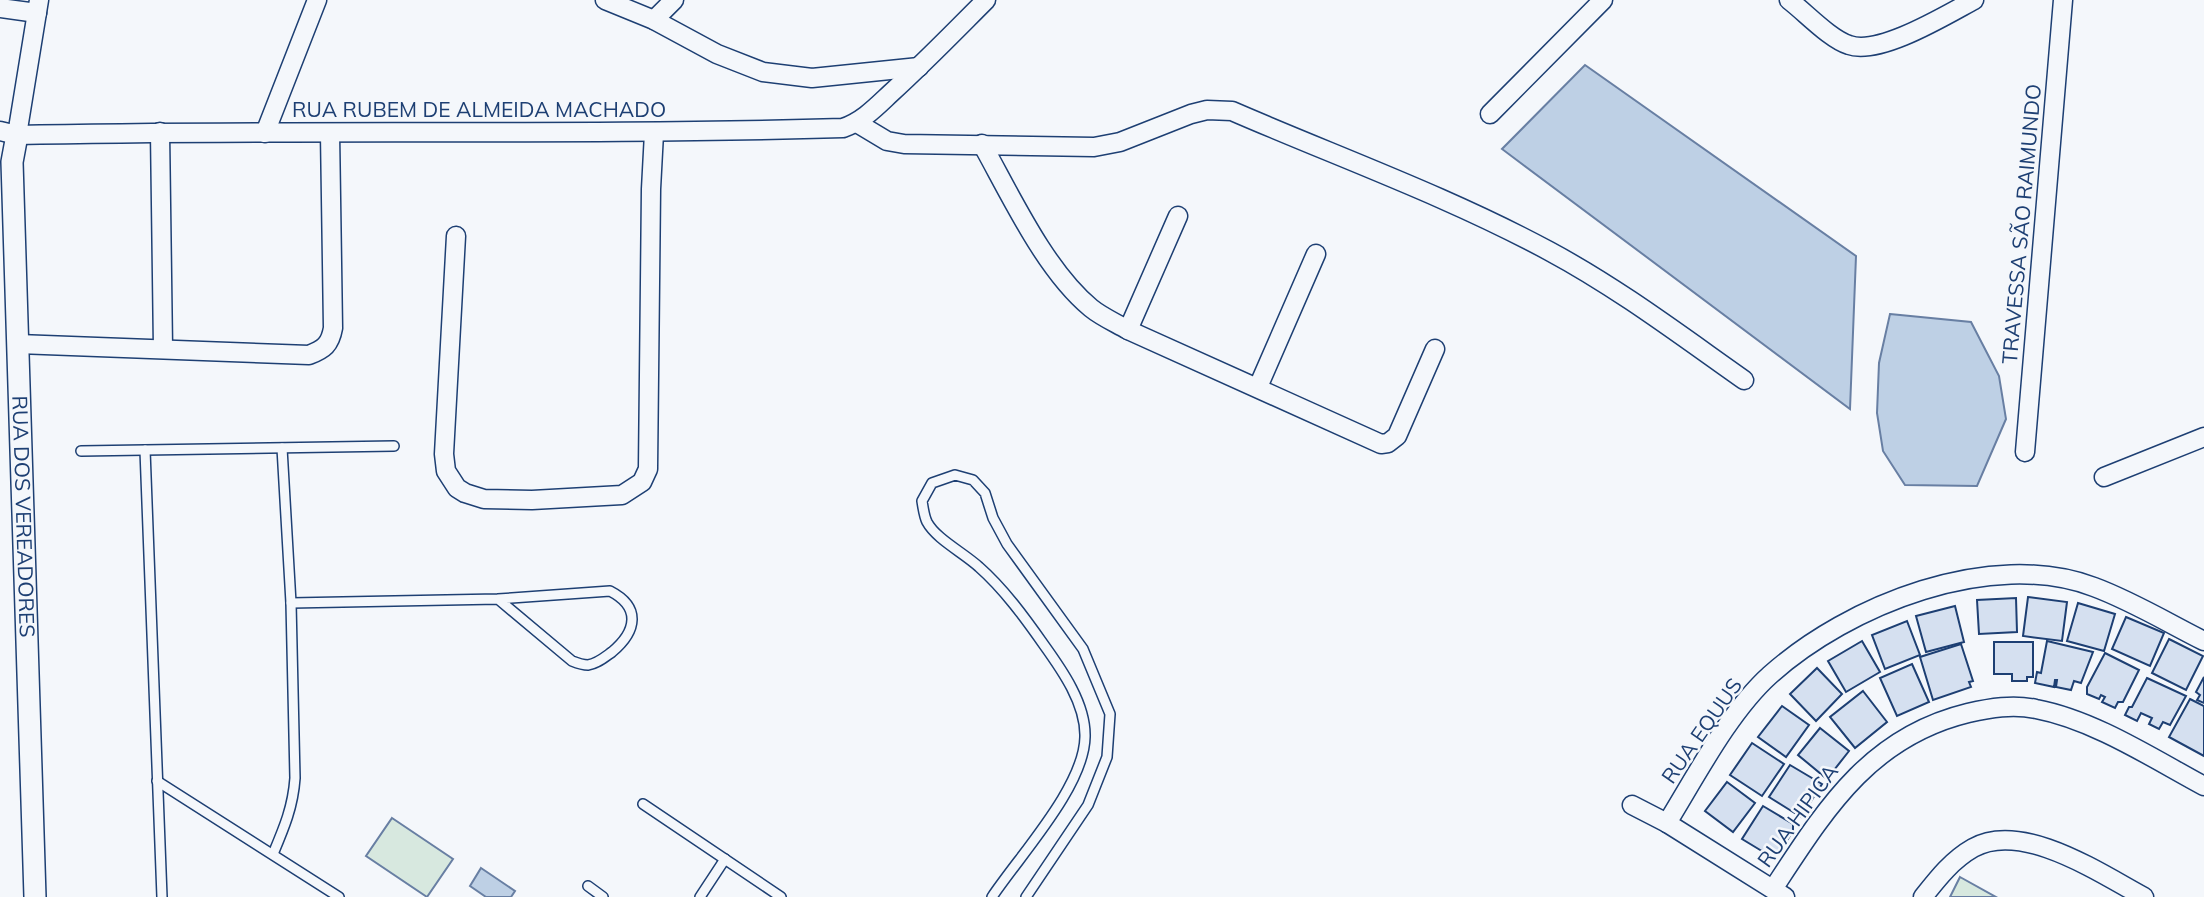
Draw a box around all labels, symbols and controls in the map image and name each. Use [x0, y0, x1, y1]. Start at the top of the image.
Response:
street label: TRAVESSA SÃO RAIMUNDO [1996, 83, 2046, 365]
street label: RUA RUBEM DE ALMEIDA MACHADO [292, 96, 666, 122]
street label: RUA DOS VEREADORES [7, 395, 41, 638]
street label: RUA EQUUS [1655, 673, 1747, 788]
street label: RUA HIPICA [1751, 758, 1844, 872]

